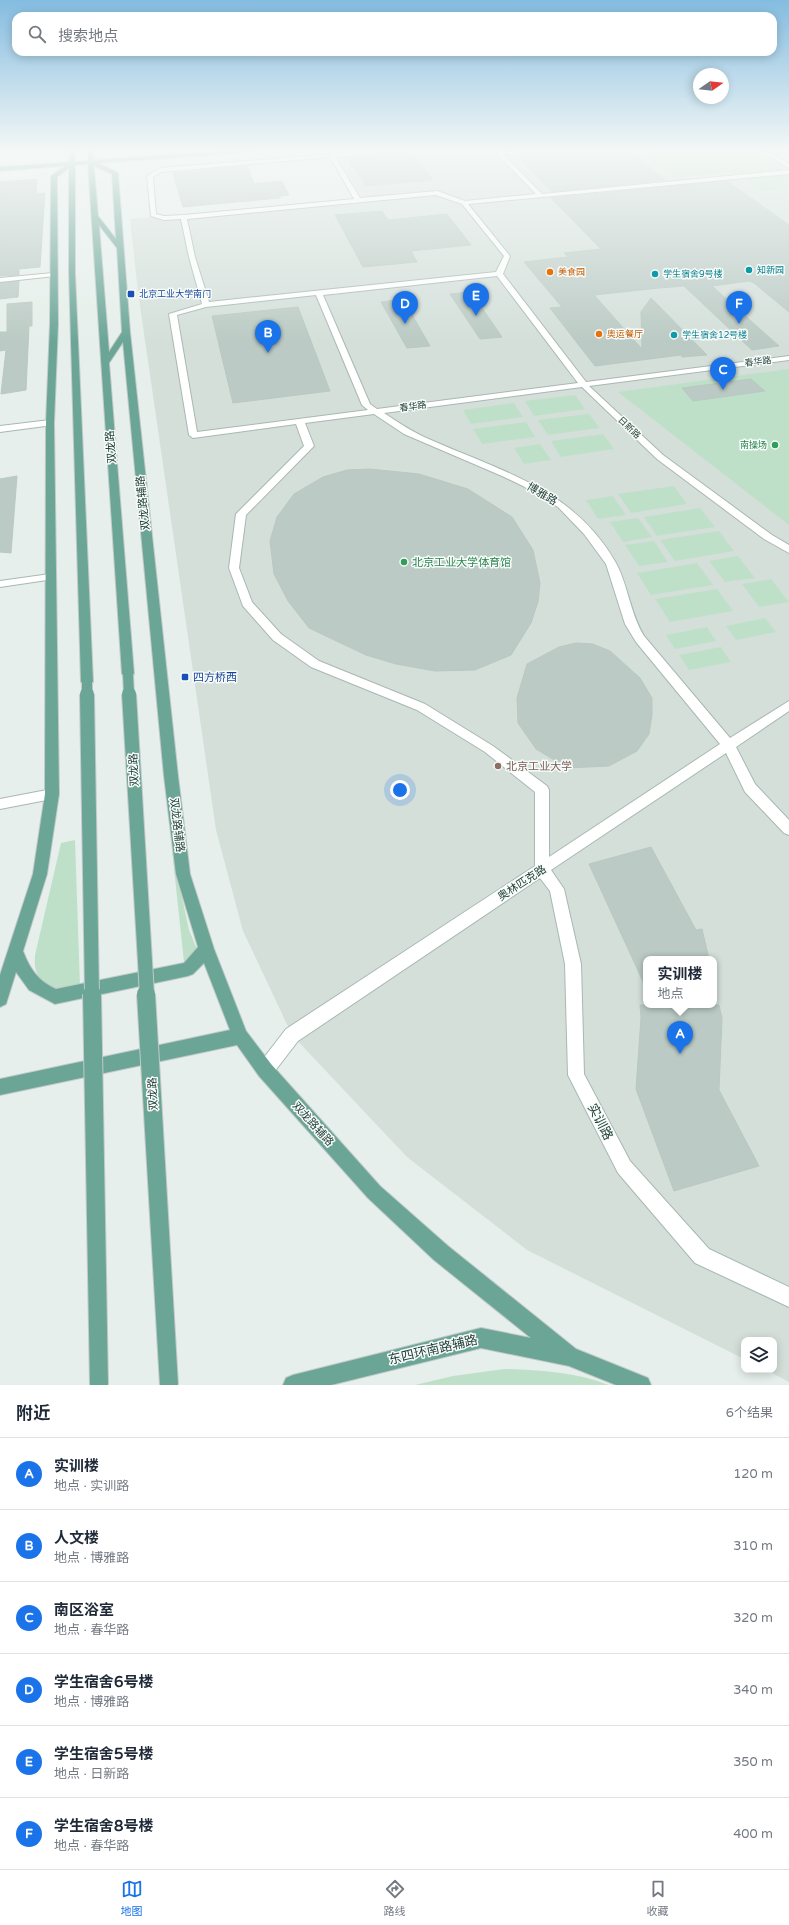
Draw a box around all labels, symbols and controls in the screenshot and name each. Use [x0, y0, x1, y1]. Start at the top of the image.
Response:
search box [12, 12, 777, 56]
icon: search [26, 23, 48, 45]
text: 搜索地点 [58, 27, 118, 45]
north arrow [693, 68, 729, 104]
marker: 知新园 [744, 265, 754, 275]
place label: 知新园 [757, 265, 784, 276]
marker: 美食园 [545, 267, 555, 277]
place label: 美食园 [558, 267, 585, 278]
marker: 学生宿舍9号楼 [650, 269, 660, 279]
place label: 学生宿舍9号楼 [663, 269, 723, 280]
pin: E [463, 283, 489, 316]
marker: 北京工业大学南门 [126, 289, 136, 299]
place label: 北京工业大学南门 [139, 289, 211, 300]
pin: D [392, 291, 418, 324]
pin: F [726, 291, 752, 324]
pin: B [255, 320, 281, 353]
marker: 奥运餐厅 [594, 329, 604, 339]
place label: 奥运餐厅 [607, 329, 643, 340]
marker: 学生宿舍12号楼 [669, 330, 679, 340]
place label: 学生宿舍12号楼 [682, 330, 747, 341]
street label: 春华路 [744, 354, 772, 369]
pin: C [710, 357, 736, 390]
street label: 春华路 [399, 399, 427, 414]
street label: 日新路 [615, 415, 643, 441]
street label: 双龙路 [103, 430, 119, 464]
place label: 南操场 [740, 440, 767, 451]
marker: 南操场 [770, 440, 780, 450]
street label: 双龙路辅路 [134, 475, 152, 531]
street label: 博雅路 [525, 480, 559, 508]
place label: 北京工业大学体育馆 [412, 556, 511, 569]
marker: 北京工业大学体育馆 [399, 557, 409, 567]
place label: 四方桥西 [193, 671, 237, 684]
marker: 四方桥西 [180, 672, 190, 682]
street label: 双龙路 [127, 753, 141, 787]
place label: 北京工业大学 [506, 760, 572, 773]
marker: 北京工业大学 [493, 761, 503, 771]
your location [390, 780, 410, 800]
street label: 双龙路辅路 [167, 797, 187, 853]
street label: 奥林匹克路 [495, 863, 549, 903]
popup [643, 956, 717, 1008]
text: 实训楼 [657, 965, 703, 983]
text: 地点 [657, 986, 684, 1002]
pin: A [667, 1021, 693, 1054]
street label: 双龙路 [146, 1077, 160, 1111]
street label: 双龙路辅路 [290, 1099, 336, 1149]
street label: 实训路 [584, 1101, 616, 1143]
street label: 东四环南路辅路 [387, 1332, 479, 1368]
map controls [741, 1337, 777, 1373]
button: layers [741, 1337, 777, 1373]
text: 附近 [16, 1403, 50, 1424]
text: 6个结果 [726, 1405, 773, 1421]
text: 实训楼 [54, 1457, 99, 1475]
text: A [24, 1466, 34, 1482]
text: 120 m [733, 1466, 773, 1482]
text: 地点 · 实训路 [54, 1478, 129, 1494]
text: 人文楼 [54, 1529, 99, 1547]
text: B [24, 1538, 34, 1554]
text: 310 m [733, 1538, 773, 1554]
text: 地点 · 博雅路 [54, 1550, 129, 1566]
text: 南区浴室 [54, 1601, 114, 1619]
text: C [24, 1610, 34, 1626]
text: 320 m [733, 1610, 773, 1626]
text: 地点 · 春华路 [54, 1622, 129, 1638]
text: 学生宿舍6号楼 [54, 1673, 153, 1691]
text: D [24, 1682, 34, 1698]
text: 340 m [733, 1682, 773, 1698]
text: 地点 · 博雅路 [54, 1694, 129, 1710]
text: 学生宿舍5号楼 [54, 1745, 153, 1763]
text: E [25, 1754, 33, 1770]
text: 350 m [733, 1754, 773, 1770]
text: 地点 · 日新路 [54, 1766, 129, 1782]
text: 学生宿舍8号楼 [54, 1817, 153, 1835]
text: F [25, 1826, 33, 1842]
text: 400 m [733, 1826, 773, 1842]
text: 地点 · 春华路 [54, 1838, 129, 1854]
tab: 地图 [121, 1878, 143, 1918]
tab: 路线 [384, 1878, 406, 1918]
tab: 收藏 [647, 1878, 669, 1918]

